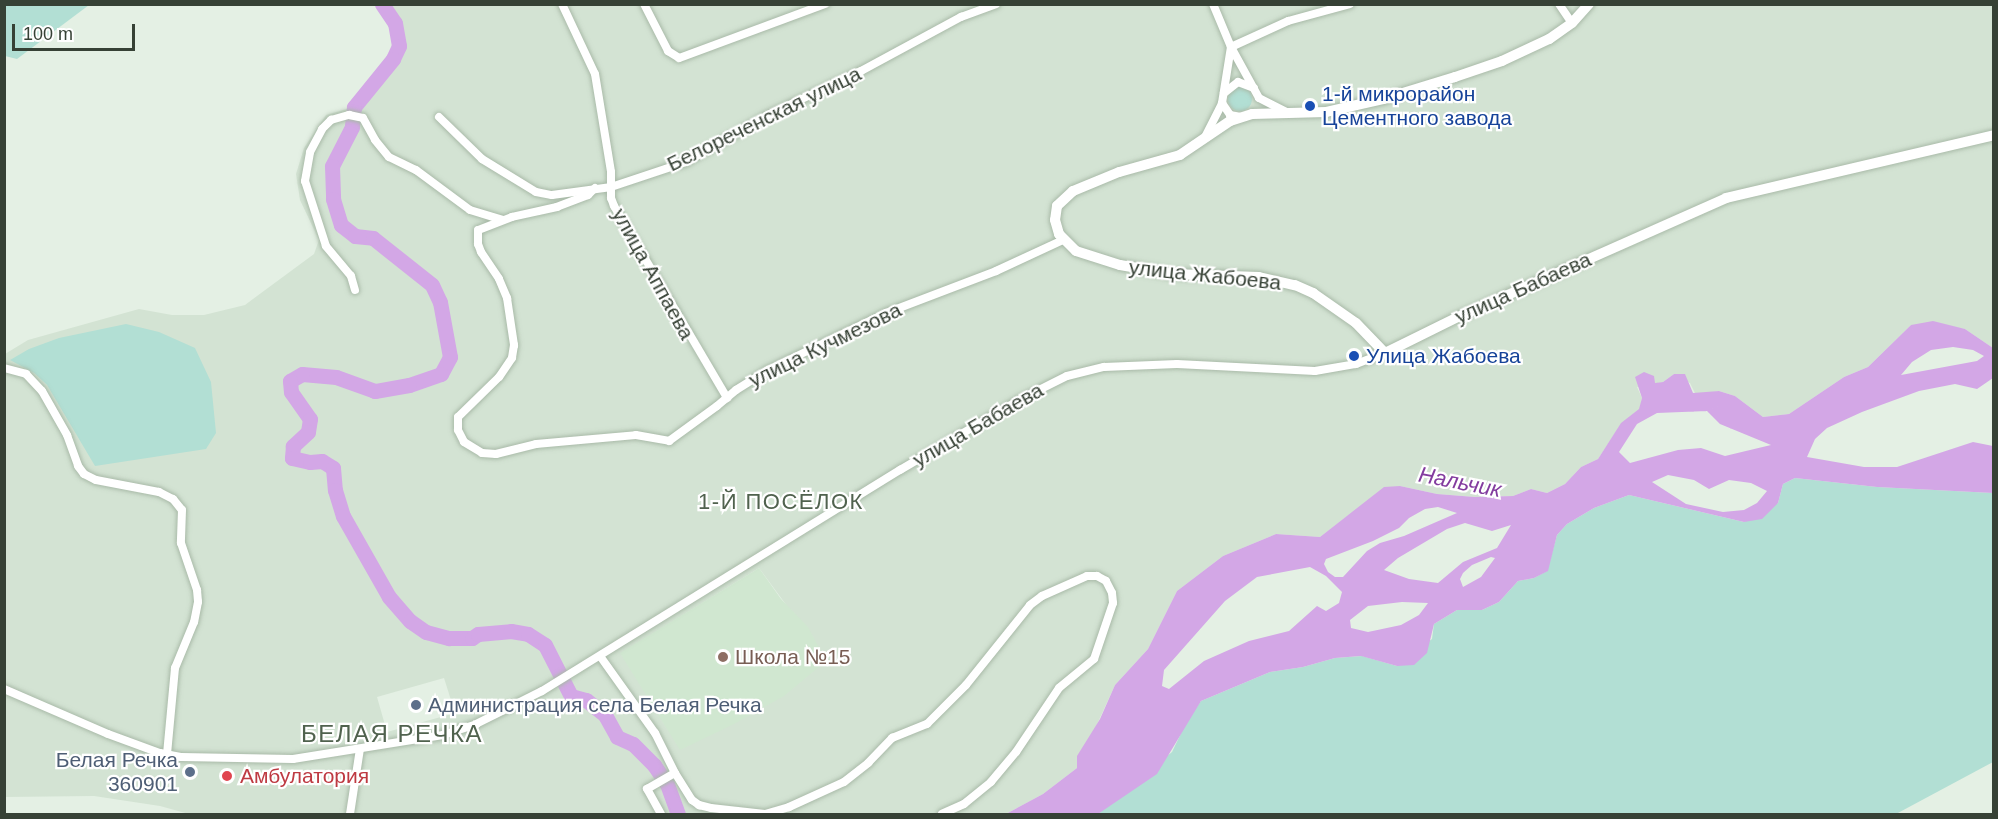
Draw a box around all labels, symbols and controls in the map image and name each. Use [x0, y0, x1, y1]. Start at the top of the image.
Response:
scale bar [15, 12, 138, 50]
text: 100 m [23, 24, 73, 44]
street label: Белореченская улица [663, 61, 865, 177]
place label: 1-й микрорайон Цементного завода [1322, 81, 1512, 131]
marker: 1-й микрорайон Цементного завода [1303, 99, 1317, 113]
street label: улица Аппаева [607, 204, 699, 344]
street label: улица Бабаева [1451, 247, 1595, 329]
street label: улица Жабоева [1128, 254, 1282, 296]
street label: улица Кучмезова [745, 297, 905, 393]
place label: Улица Жабоева [1366, 343, 1521, 369]
marker: Улица Жабоева [1347, 349, 1361, 363]
street label: улица Бабаева [908, 377, 1048, 473]
water label: Нальчик [1416, 461, 1504, 503]
district label: 1-Й ПОСЁЛОК [698, 489, 864, 515]
place label: Школа №15 [735, 644, 851, 670]
marker: Школа №15 [716, 650, 730, 664]
place label: Администрация села Белая Речка [428, 692, 762, 718]
marker: Администрация села Белая Речка [409, 698, 423, 712]
district label: БЕЛАЯ РЕЧКА [301, 720, 483, 748]
place label: Белая Речка 360901 [56, 747, 178, 797]
place label: Амбулатория [240, 763, 369, 789]
marker: Белая Речка 360901 [183, 765, 197, 779]
marker: Амбулатория [218, 767, 236, 785]

